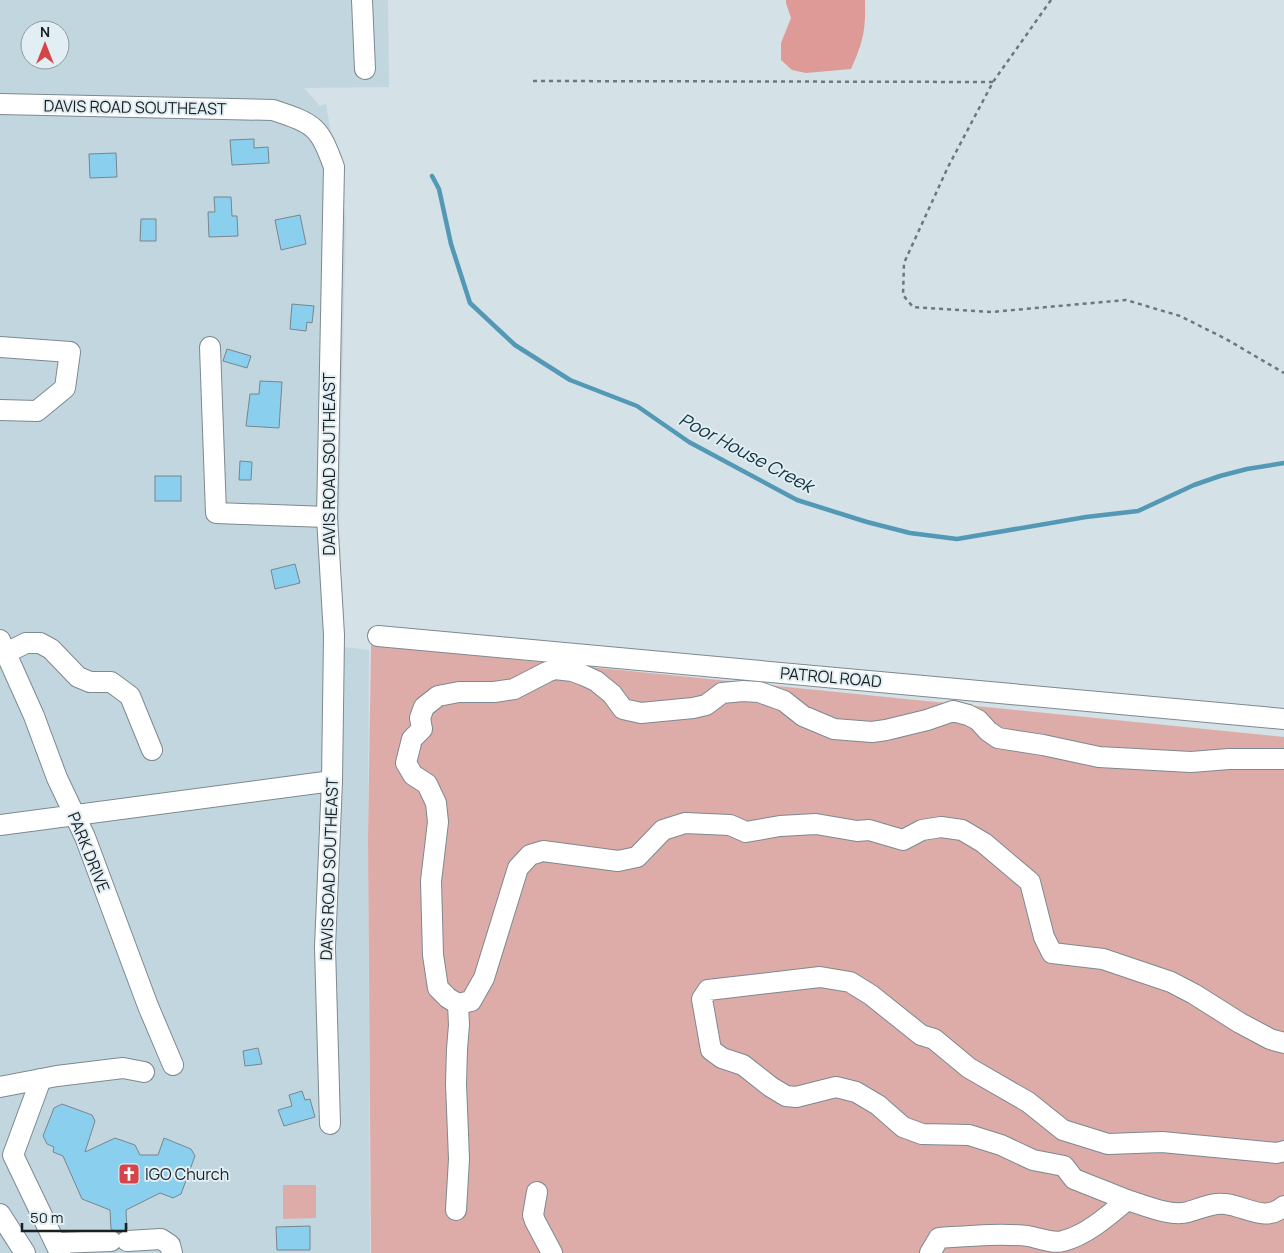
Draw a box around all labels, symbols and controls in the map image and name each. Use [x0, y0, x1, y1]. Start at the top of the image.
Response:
north arrow [20, 20, 70, 70]
text: N [40, 22, 50, 41]
street label: DAVIS ROAD SOUTHEAST [43, 94, 227, 120]
street label: DAVIS ROAD SOUTHEAST [318, 372, 340, 555]
water label: Poor House Creek [675, 407, 820, 499]
street label: PATROL ROAD [779, 662, 883, 692]
street label: DAVIS ROAD SOUTHEAST [315, 777, 343, 961]
street label: PARK DRIVE [63, 809, 115, 895]
church icon: IGO Church [117, 1162, 141, 1186]
place label: IGO Church [145, 1163, 229, 1185]
scale bar [22, 1200, 126, 1232]
text: 50 m [30, 1207, 64, 1228]

